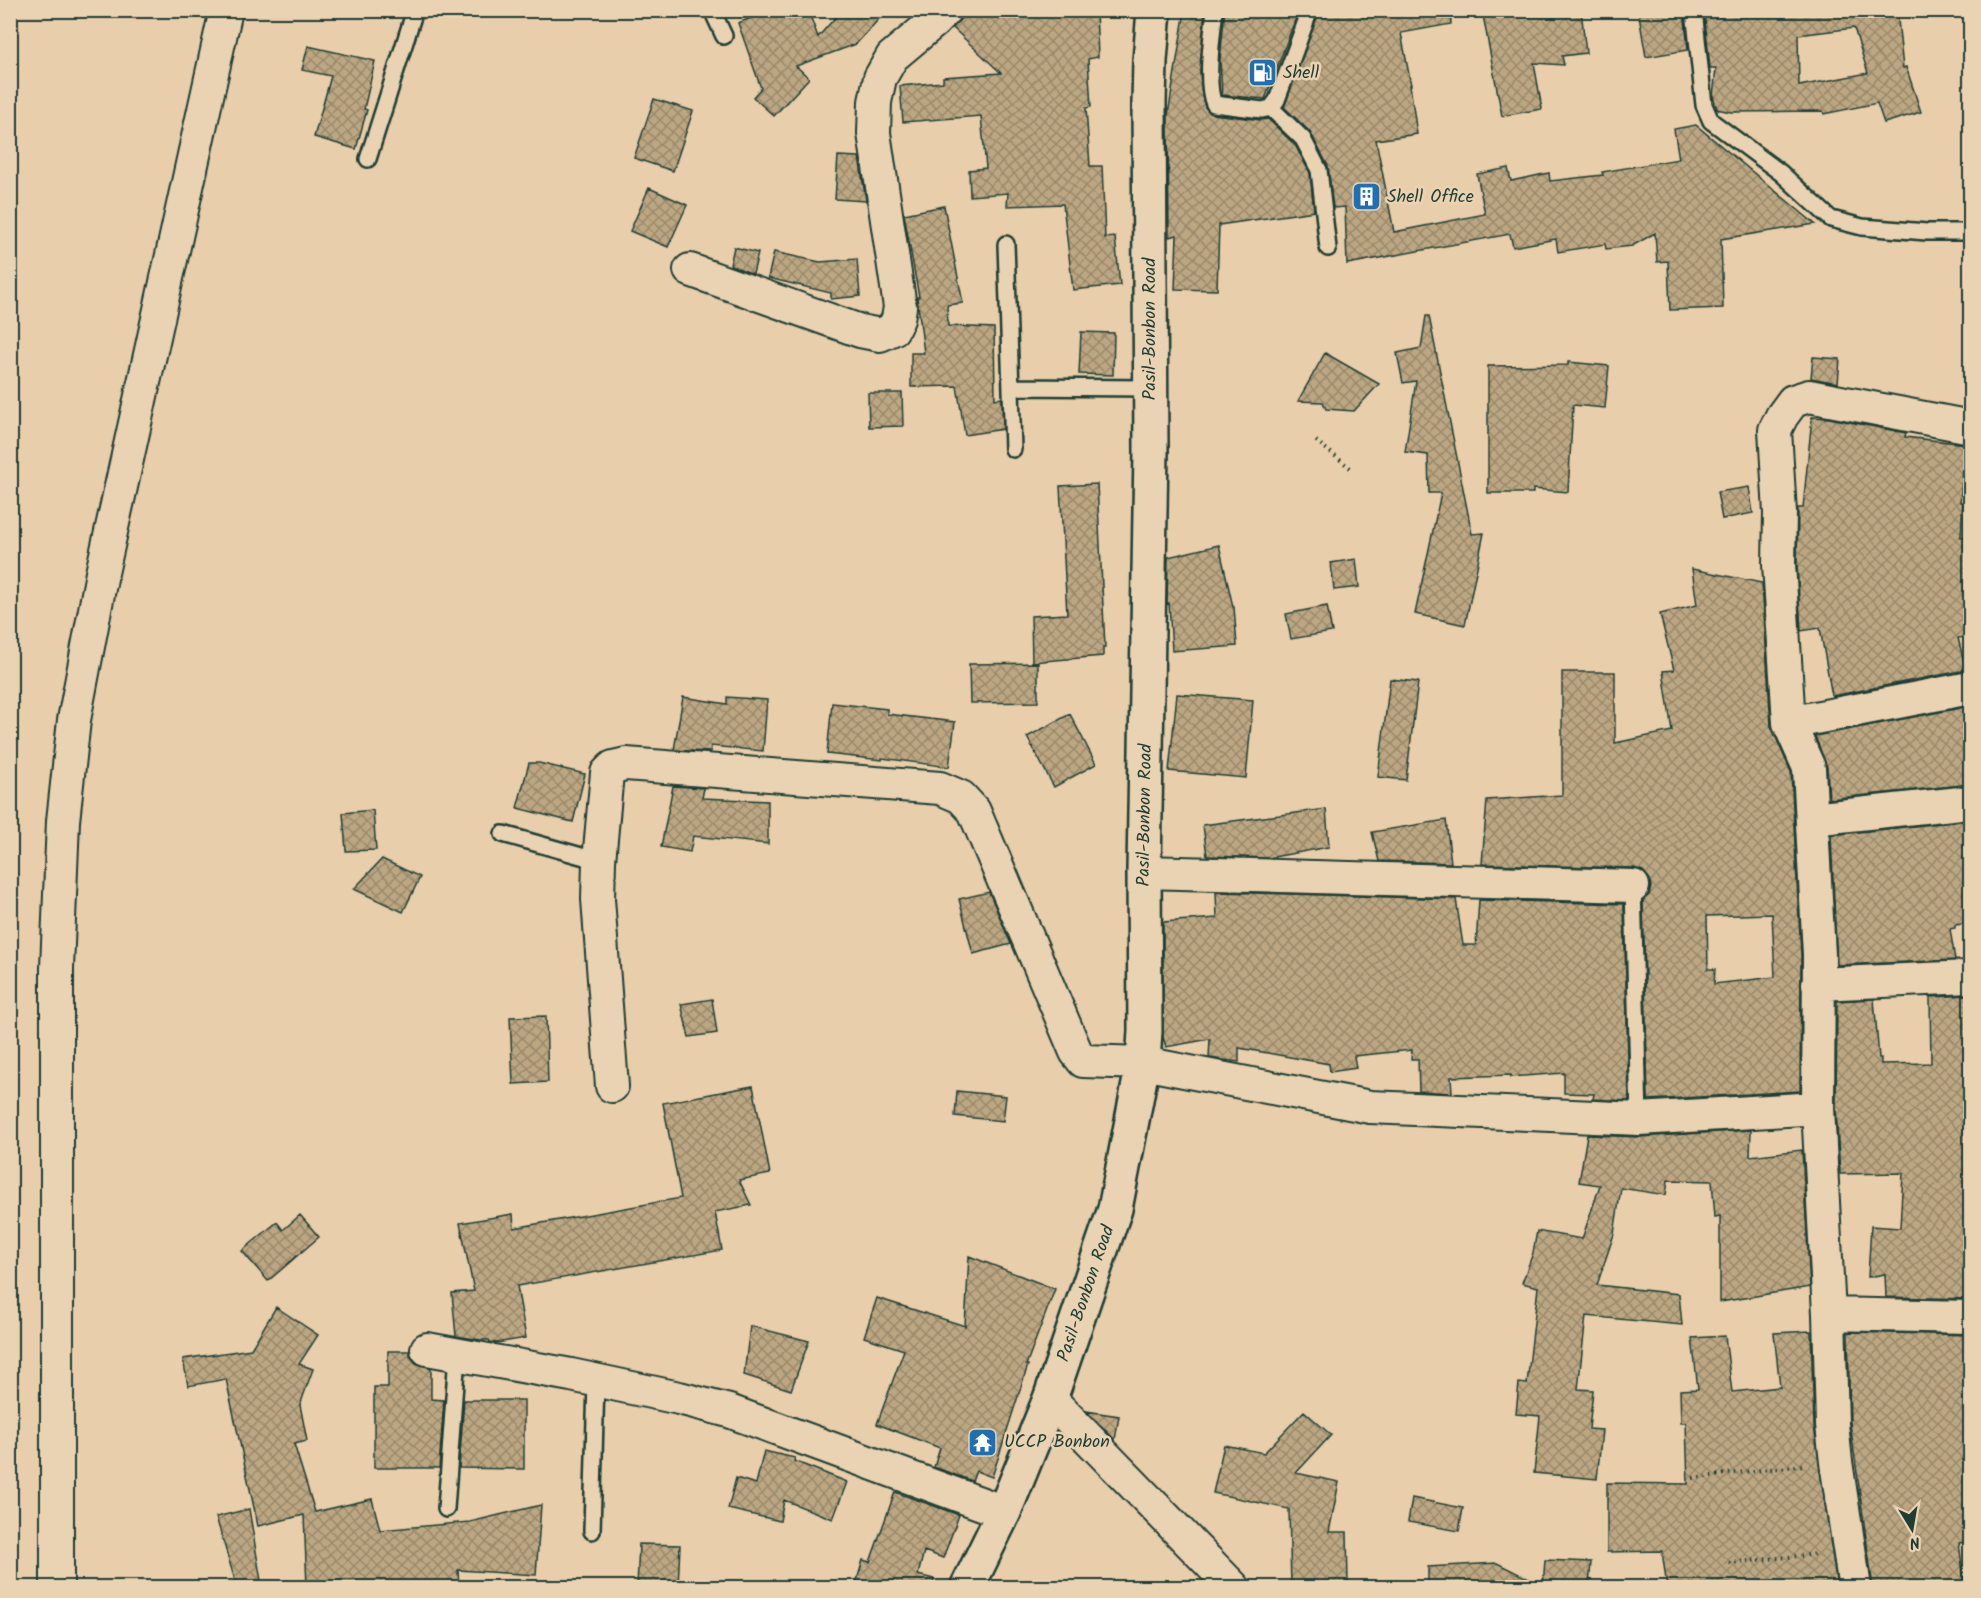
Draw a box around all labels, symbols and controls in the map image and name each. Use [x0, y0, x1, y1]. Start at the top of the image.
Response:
fuel station icon: Shell [1246, 57, 1278, 89]
place label: Shell [1283, 59, 1320, 88]
building icon: Shell Office [1350, 181, 1382, 213]
place label: Shell Office [1387, 183, 1474, 212]
street label: Pasil-Bonbon Road [1136, 257, 1165, 400]
street label: Pasil-Bonbon Road [1129, 742, 1161, 886]
street label: Pasil-Bonbon Road [1049, 1220, 1123, 1366]
temple icon: UCCP Bonbon [967, 1426, 999, 1458]
place label: UCCP Bonbon [1004, 1428, 1110, 1457]
north arrow [1882, 1499, 1942, 1559]
text: N [1907, 1529, 1922, 1555]

